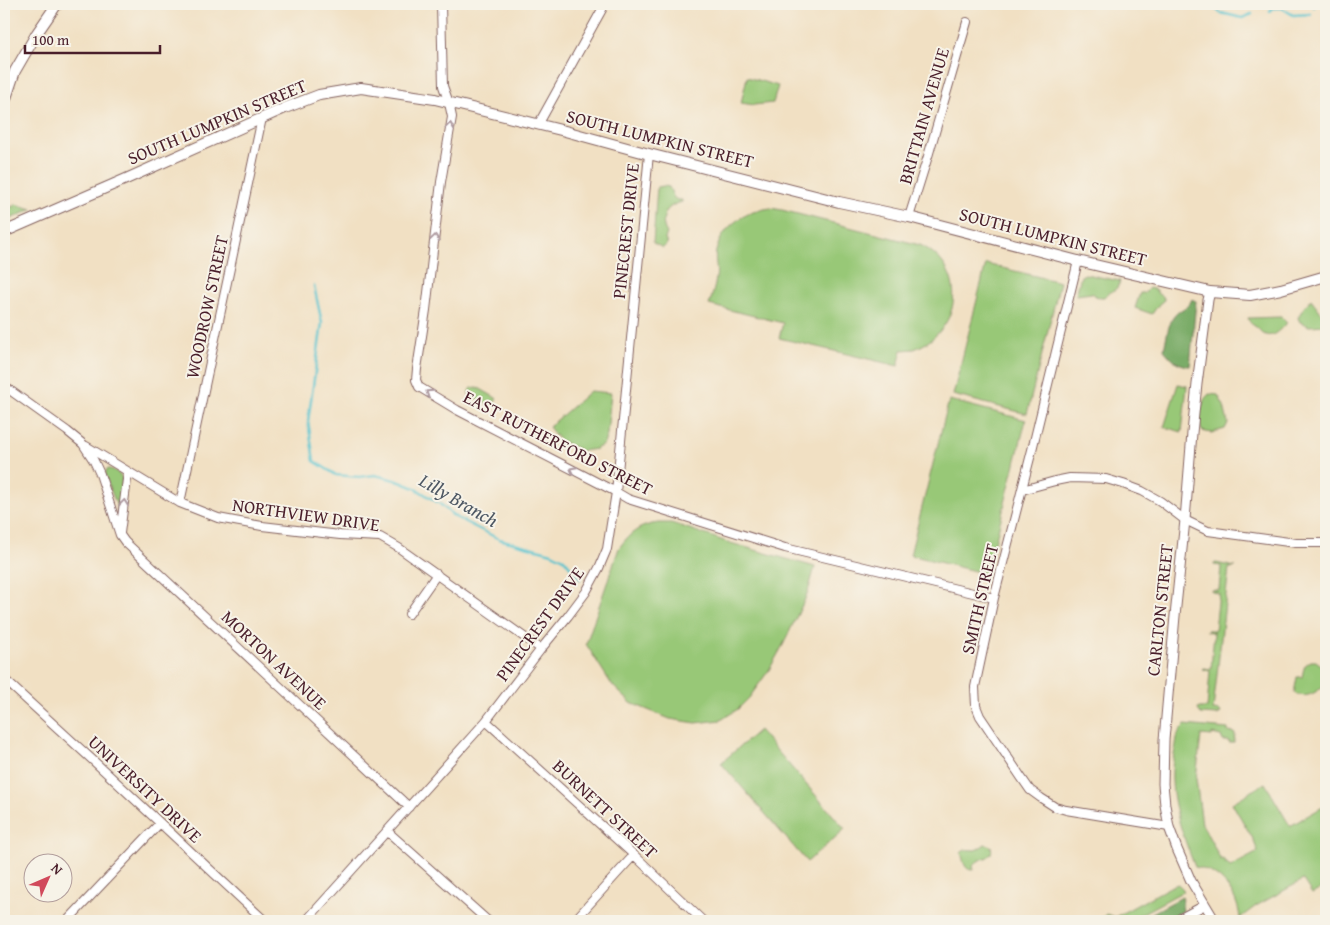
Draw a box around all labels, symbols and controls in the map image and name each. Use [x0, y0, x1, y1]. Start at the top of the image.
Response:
scale bar [25, 22, 160, 54]
text: 100 m [32, 29, 70, 50]
street label: BRITTAIN AVENUE [891, 45, 956, 187]
street label: SOUTH LUMPKIN STREET [123, 72, 310, 171]
street label: SOUTH LUMPKIN STREET [564, 102, 757, 175]
one-way arrow [445, 121, 455, 130]
street label: PINECREST DRIVE [605, 162, 646, 300]
street label: SOUTH LUMPKIN STREET [957, 200, 1150, 273]
street label: WOODROW STREET [178, 233, 235, 381]
one-way arrow [429, 234, 440, 242]
street label: EAST RUTHERFORD STREET [459, 383, 658, 502]
one-way arrow [426, 390, 435, 400]
water label: Lilly Branch [413, 466, 504, 534]
one-way arrow [569, 466, 578, 476]
street label: NORTHVIEW DRIVE [231, 491, 381, 538]
one-way arrow [118, 499, 129, 507]
street label: SMITH STREET [954, 541, 1005, 657]
street label: CARLTON STREET [1139, 543, 1180, 677]
street label: PINECREST DRIVE [489, 561, 590, 687]
street label: MORTON AVENUE [216, 604, 333, 716]
street label: UNIVERSITY DRIVE [82, 729, 208, 849]
street label: BURNETT STREET [547, 753, 664, 865]
north arrow [22, 852, 72, 902]
text: N [47, 858, 68, 880]

